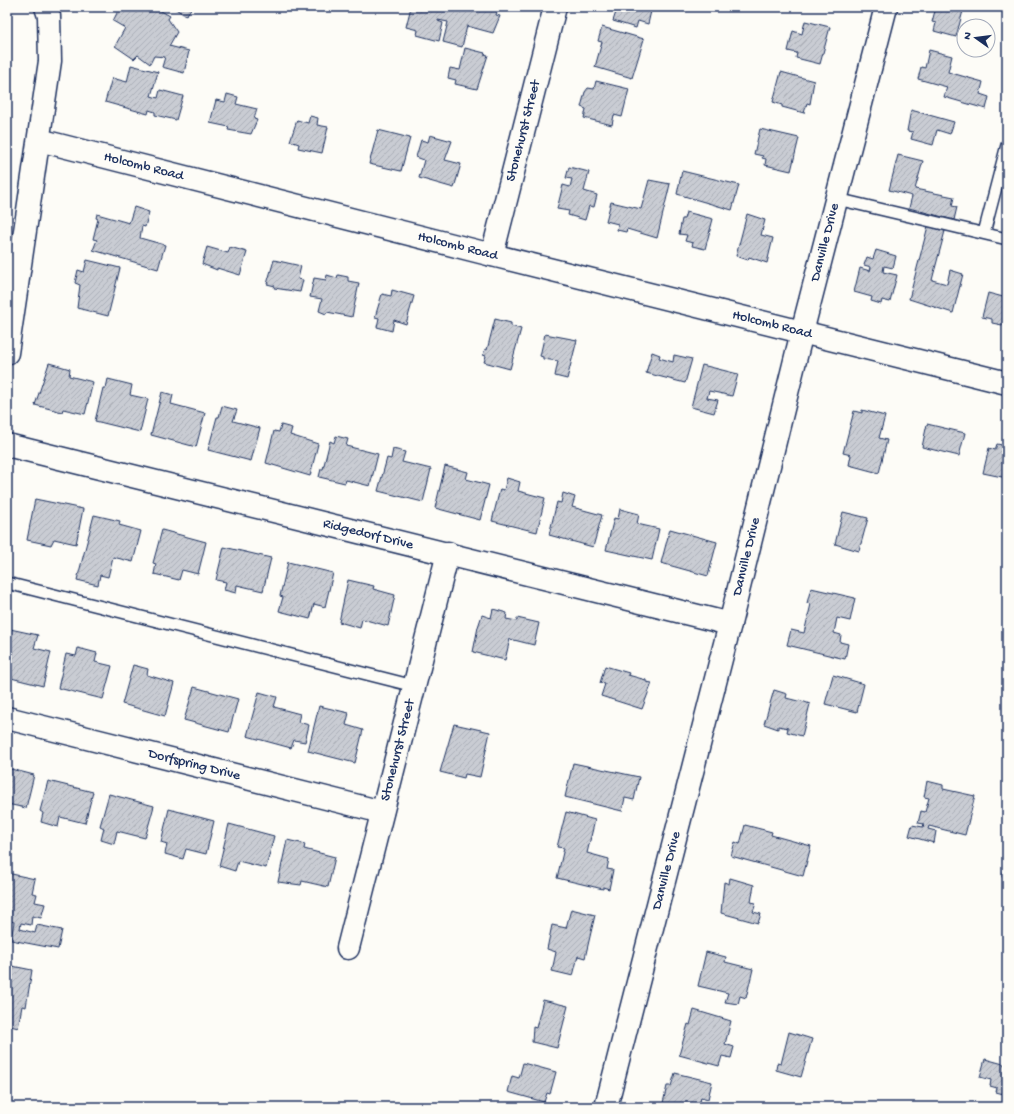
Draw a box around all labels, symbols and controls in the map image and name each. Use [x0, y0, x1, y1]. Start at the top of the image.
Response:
north arrow [956, 18, 996, 58]
text: N [962, 31, 975, 41]
street label: Stonehurst Street [502, 77, 545, 183]
street label: Holcomb Road [102, 148, 187, 185]
street label: Danville Drive [807, 201, 844, 284]
street label: Holcomb Road [416, 228, 501, 265]
street label: Holcomb Road [730, 307, 816, 343]
street label: Ridgedorf Drive [321, 515, 416, 554]
street label: Danville Drive [729, 515, 765, 599]
street label: Stonehurst Street [377, 696, 419, 803]
street label: Dorfspring Drive [145, 745, 243, 785]
street label: Danville Drive [648, 829, 685, 913]

